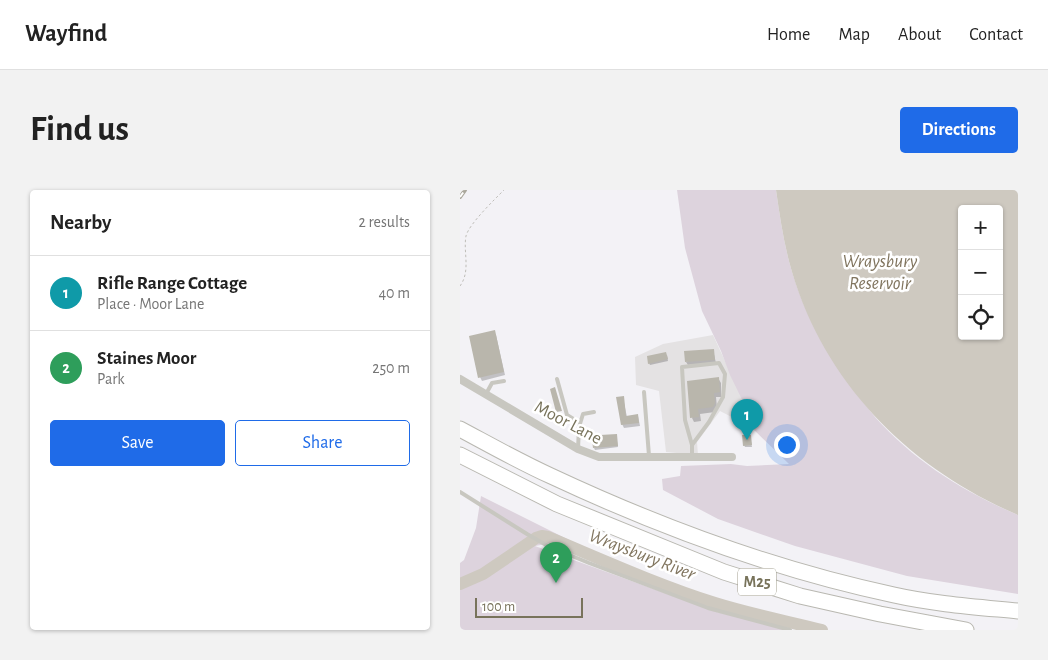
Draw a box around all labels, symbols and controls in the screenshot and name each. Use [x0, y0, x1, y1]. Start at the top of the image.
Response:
text: Wayfind [25, 22, 107, 46]
text: Home [767, 26, 810, 44]
text: Map [838, 26, 870, 44]
text: About [898, 26, 941, 44]
text: Contact [969, 26, 1023, 44]
button: Directions [900, 107, 1018, 153]
text: Find us [30, 112, 129, 147]
map controls [958, 205, 1003, 340]
button: + [958, 205, 1003, 250]
text: Nearby [50, 212, 111, 233]
text: 2 results [358, 214, 410, 230]
button: − [958, 250, 1003, 295]
water label: Wraysbury Reservoir [843, 252, 918, 293]
text: Rifle Range Cottage [97, 274, 247, 293]
text: 1 [63, 285, 69, 301]
text: 40 m [378, 285, 410, 301]
button: locate [958, 295, 1003, 340]
text: Place · Moor Lane [97, 296, 204, 312]
text: Staines Moor [97, 349, 196, 368]
text: 2 [62, 360, 70, 376]
text: 250 m [372, 360, 410, 376]
text: Park [97, 371, 125, 387]
street label: Moor Lane [531, 398, 605, 448]
pin: 1 [731, 399, 763, 440]
button: Save [50, 420, 225, 466]
button: Share [235, 420, 410, 466]
your location [774, 432, 800, 458]
water label: Wraysbury River [586, 526, 699, 584]
pin: 2 [540, 542, 572, 583]
road number: M25 [738, 568, 776, 596]
scale bar [475, 595, 582, 618]
text: 100 m [482, 600, 515, 614]

